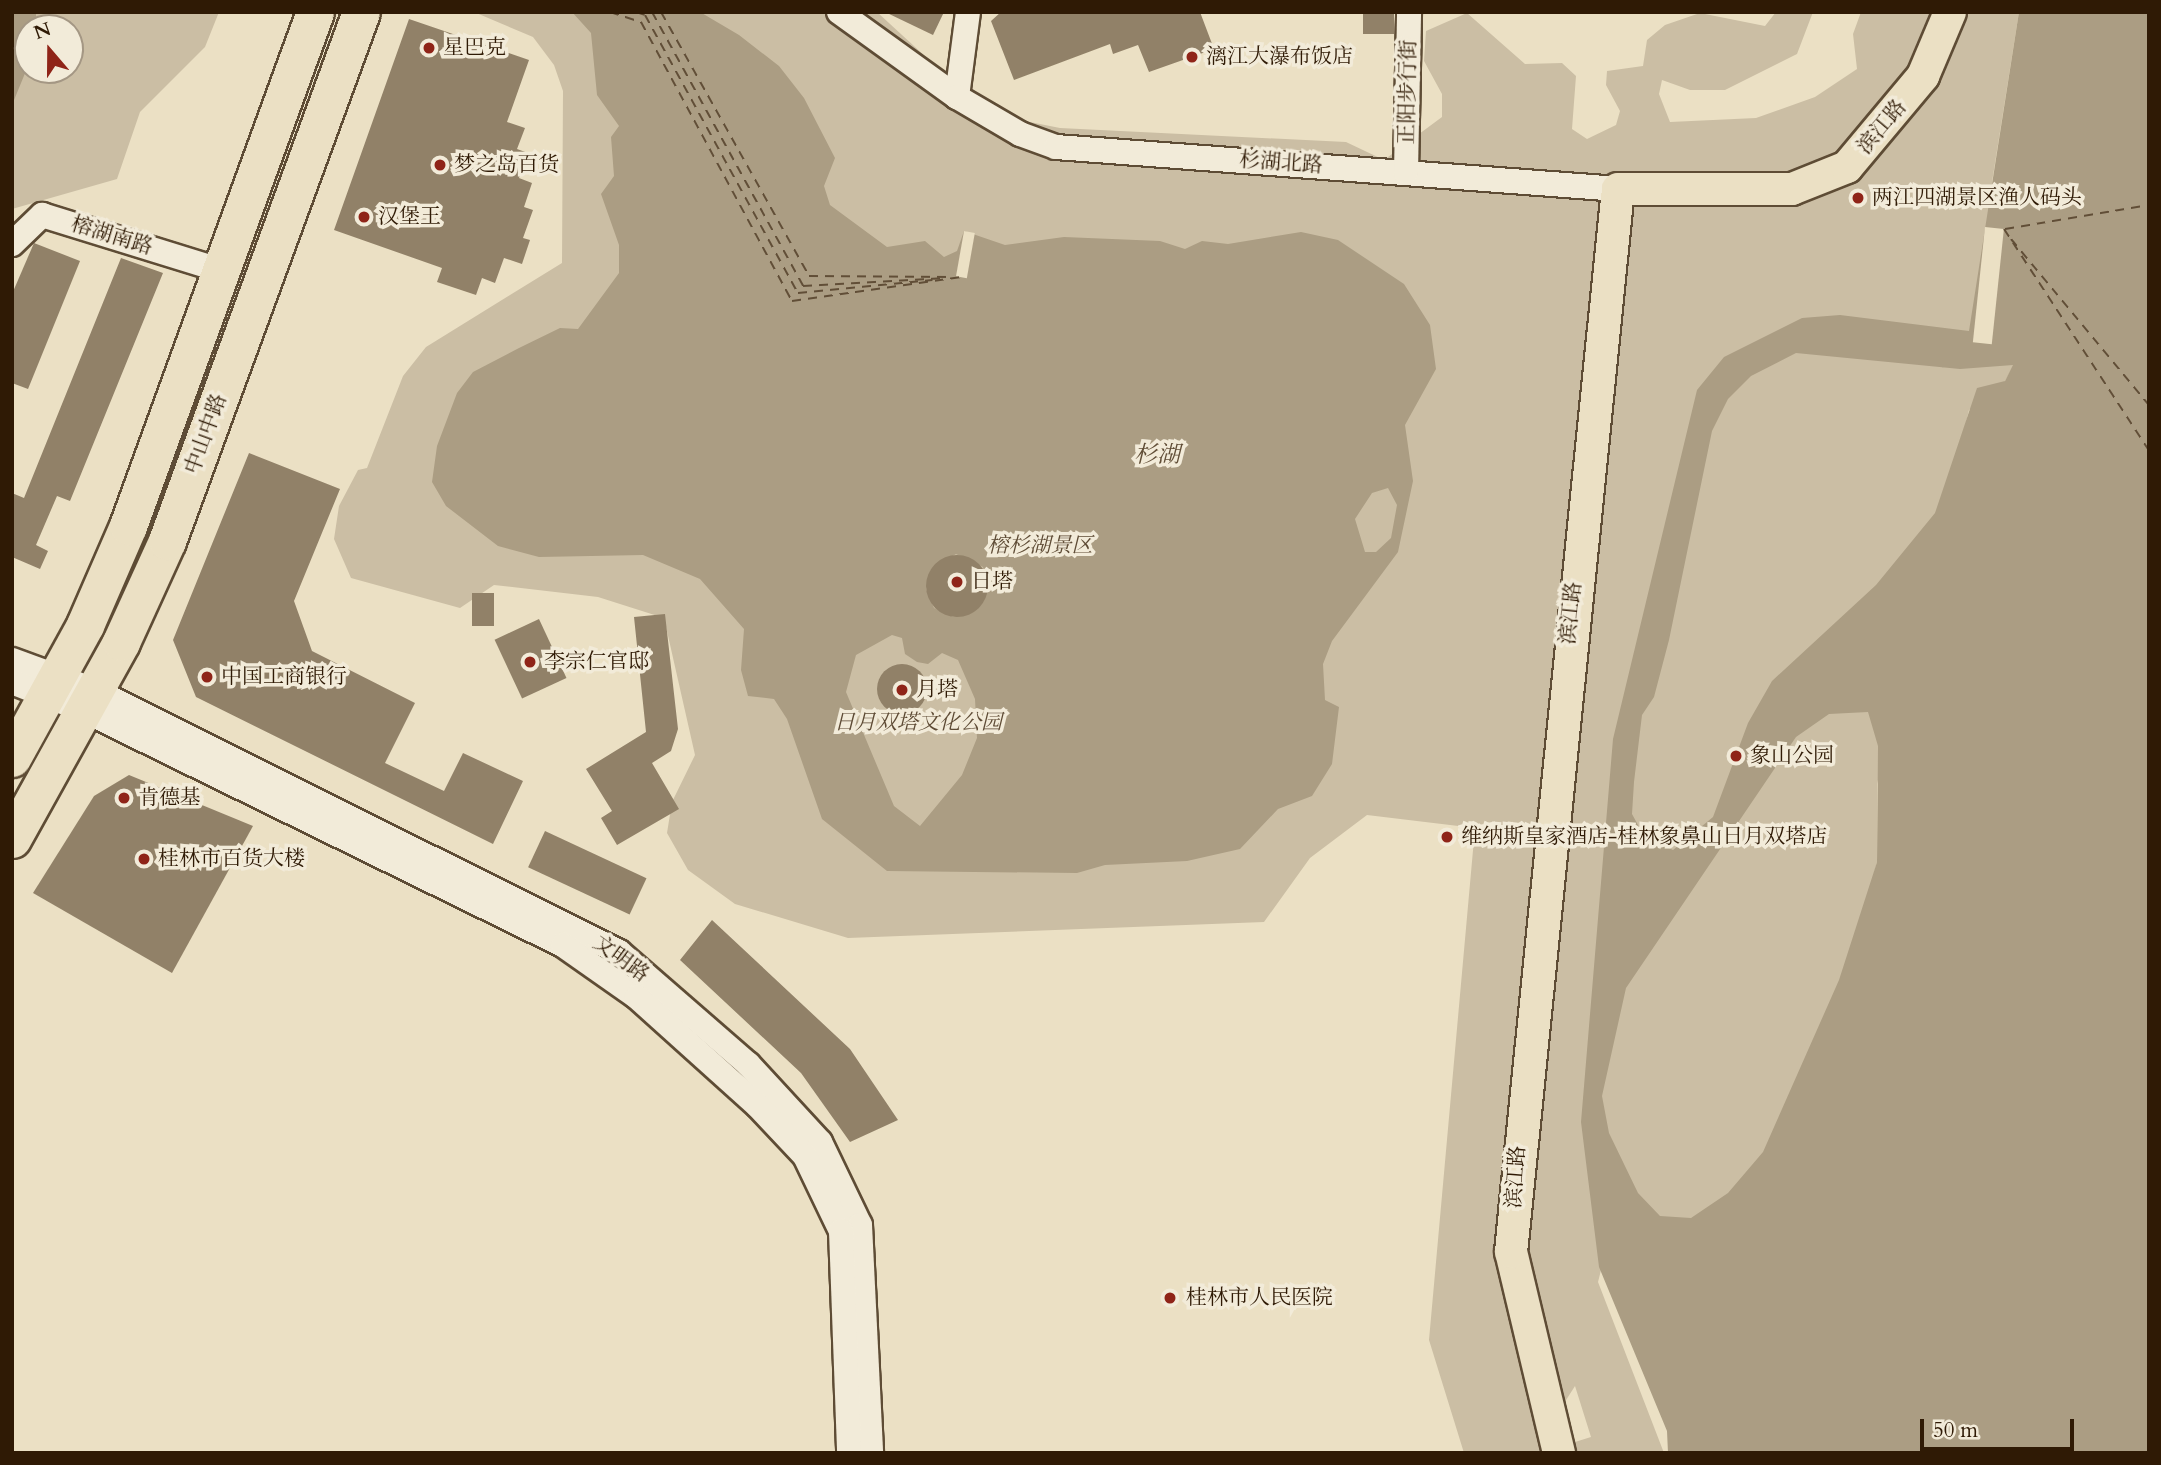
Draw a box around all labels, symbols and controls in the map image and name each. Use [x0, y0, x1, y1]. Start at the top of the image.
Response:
north arrow [14, 14, 84, 84]
text: N [30, 16, 55, 46]
place label: 星巴克 [443, 35, 506, 61]
street label: 正阳步行街 [1394, 39, 1422, 145]
marker: 星巴克 [421, 40, 437, 56]
place label: 漓江大瀑布饭店 [1206, 44, 1353, 70]
marker: 漓江大瀑布饭店 [1184, 49, 1200, 65]
street label: 滨江路 [1852, 95, 1912, 159]
street label: 杉湖北路 [1238, 148, 1324, 178]
place label: 梦之岛百货 [454, 152, 559, 178]
marker: 梦之岛百货 [432, 157, 448, 173]
place label: 两江四湖景区渔人码头 [1872, 185, 2082, 211]
marker: 两江四湖景区渔人码头 [1850, 190, 1866, 206]
place label: 汉堡王 [378, 204, 441, 230]
marker: 汉堡王 [356, 209, 372, 225]
street label: 榕湖南路 [68, 212, 156, 260]
street label: 中山中路 [180, 390, 232, 478]
water label: 杉湖 [1134, 441, 1180, 469]
park label: 榕杉湖景区 [988, 533, 1092, 559]
place label: 日塔 [971, 569, 1013, 595]
marker: 日塔 [949, 574, 965, 590]
street label: 滨江路 [1555, 580, 1587, 646]
place label: 李宗仁官邸 [544, 649, 649, 675]
marker: 李宗仁官邸 [522, 654, 538, 670]
place label: 中国工商银行 [221, 664, 347, 690]
marker: 中国工商银行 [199, 669, 215, 685]
place label: 月塔 [916, 677, 958, 703]
marker: 月塔 [894, 682, 910, 698]
park label: 日月双塔文化公园 [834, 710, 1002, 736]
place label: 象山公园 [1750, 743, 1834, 769]
marker: 象山公园 [1728, 748, 1744, 764]
place label: 肯德基 [138, 785, 201, 811]
marker: 肯德基 [116, 790, 132, 806]
place label: 维纳斯皇家酒店-桂林象鼻山日月双塔店 [1461, 824, 1827, 850]
marker: 维纳斯皇家酒店-桂林象鼻山日月双塔店 [1439, 829, 1455, 845]
place label: 桂林市百货大楼 [158, 846, 305, 872]
marker: 桂林市百货大楼 [136, 851, 152, 867]
street label: 文明路 [588, 930, 654, 988]
street label: 滨江路 [1501, 1145, 1531, 1209]
place label: 桂林市人民医院 [1186, 1285, 1333, 1311]
marker: 桂林市人民医院 [1160, 1288, 1180, 1308]
scale bar [1923, 1406, 2077, 1450]
text: 50 m [1933, 1416, 1978, 1445]

